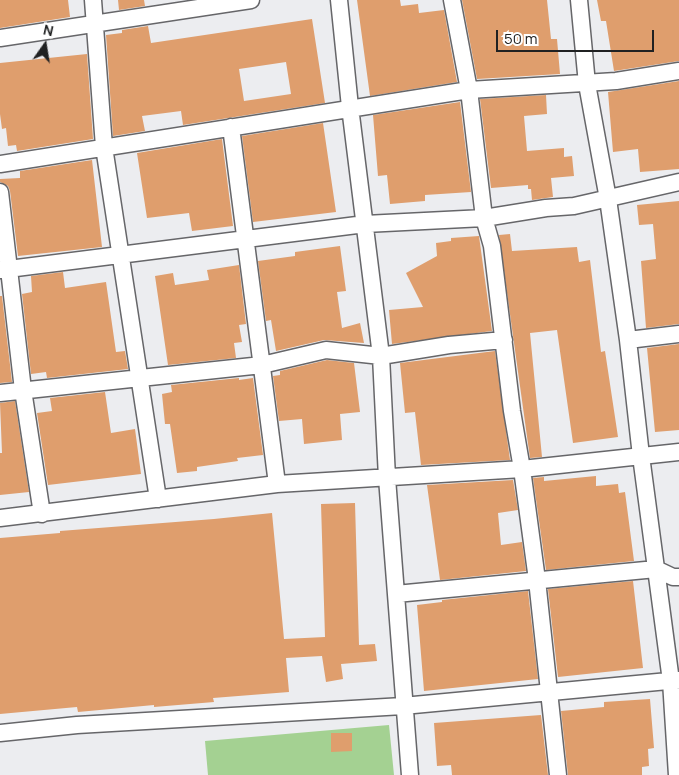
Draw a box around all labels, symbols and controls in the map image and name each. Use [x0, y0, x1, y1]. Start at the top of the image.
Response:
north arrow [20, 20, 70, 70]
text: N [41, 20, 56, 40]
scale bar [499, 20, 656, 52]
text: 50 m [504, 28, 538, 49]

